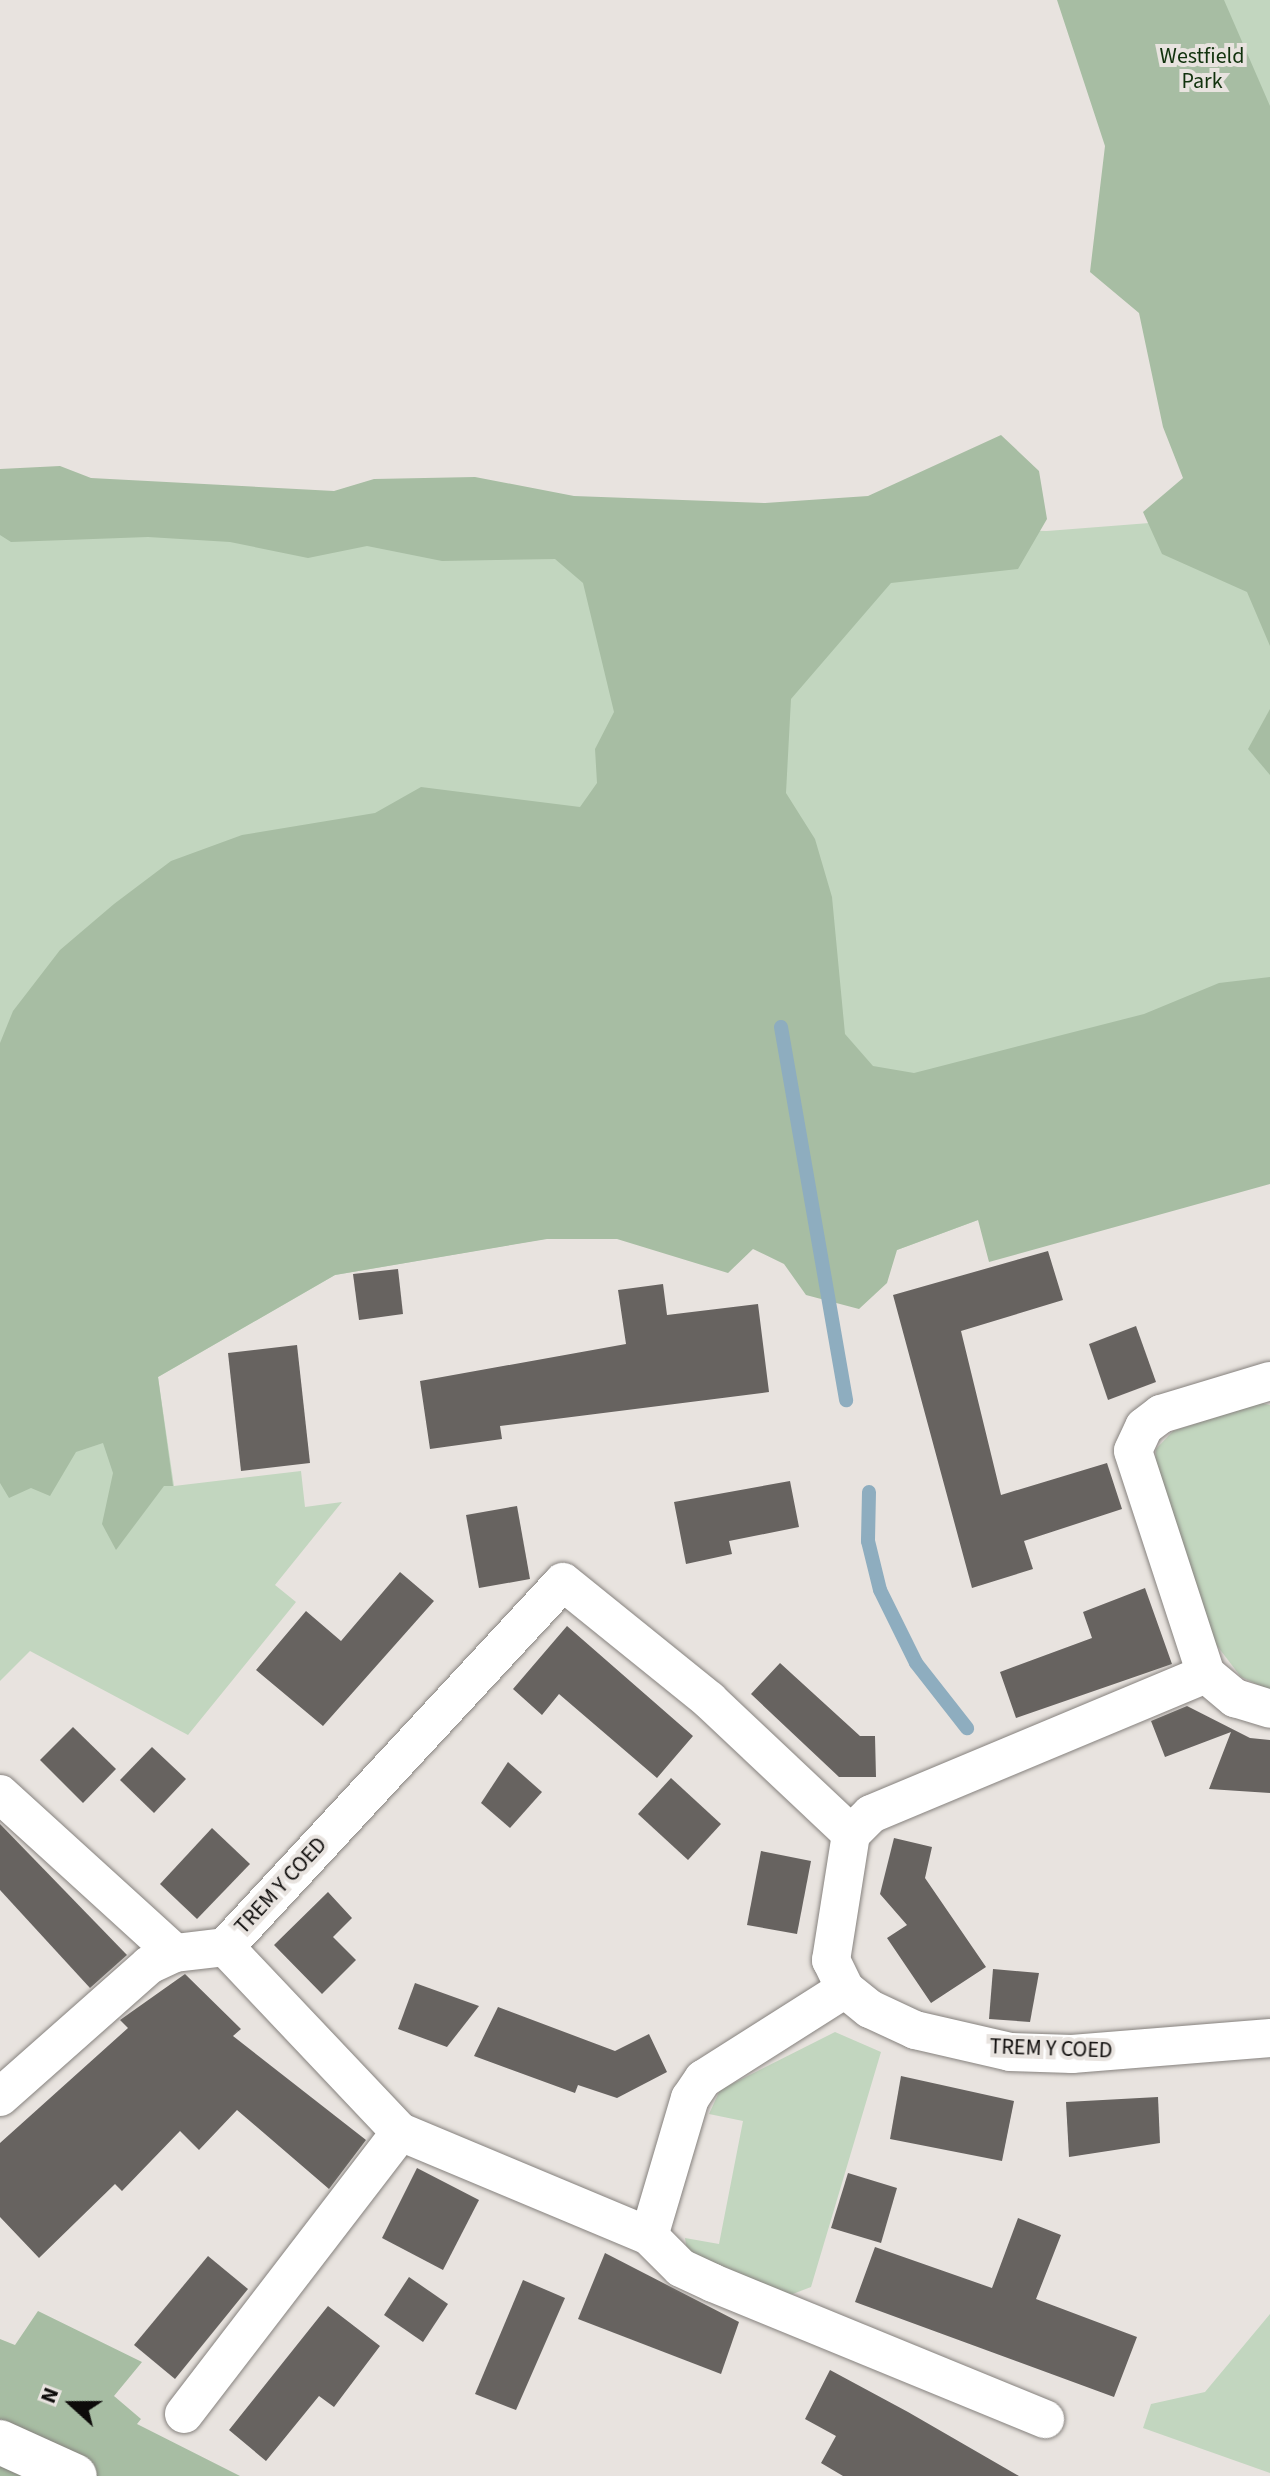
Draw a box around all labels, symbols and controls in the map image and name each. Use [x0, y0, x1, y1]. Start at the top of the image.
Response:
park label: Westfield Park [1160, 43, 1244, 94]
street label: TREM Y COED [229, 1832, 333, 1940]
street label: TREM Y COED [989, 2034, 1113, 2064]
north arrow [32, 2364, 112, 2444]
text: N [32, 2383, 67, 2408]

